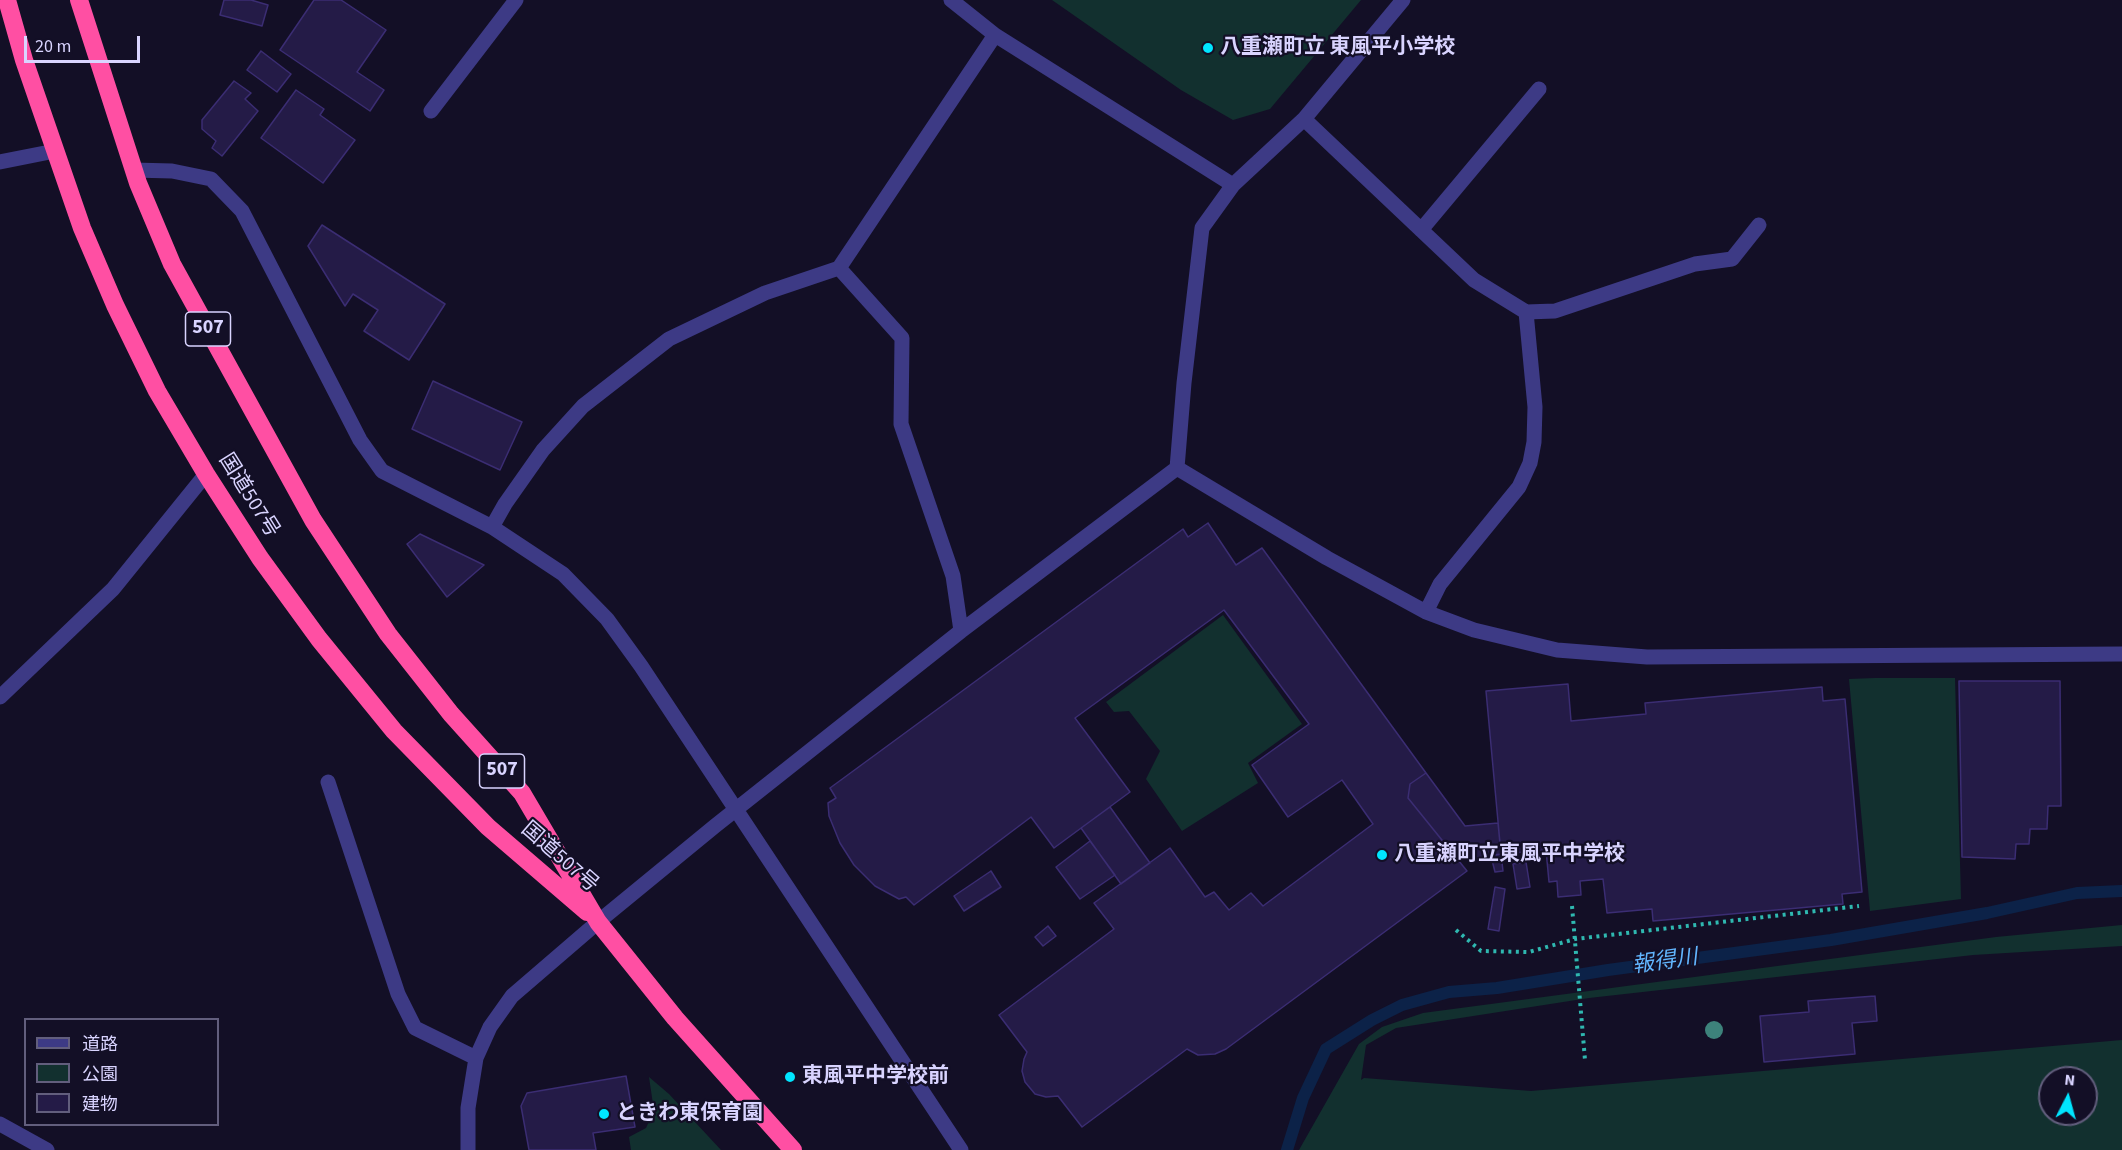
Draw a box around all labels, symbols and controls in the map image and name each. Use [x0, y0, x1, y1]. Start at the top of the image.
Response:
scale bar [27, 24, 142, 62]
text: 20 m [35, 34, 71, 59]
place label: 八重瀬町立 東風平小学校 [1220, 35, 1455, 61]
marker: 八重瀬町立 東風平小学校 [1201, 41, 1215, 55]
road number: 507 [186, 312, 230, 346]
street label: 国道507号 [212, 449, 284, 543]
road number: 507 [480, 754, 524, 788]
street label: 国道507号 [515, 818, 603, 898]
place label: 八重瀬町立東風平中学校 [1394, 842, 1625, 868]
marker: 八重瀬町立東風平中学校 [1375, 848, 1389, 862]
water label: 報得川 [1630, 945, 1700, 981]
legend [24, 1018, 219, 1126]
text: 道路 [82, 1032, 118, 1057]
text: 公園 [82, 1062, 118, 1087]
place label: 東風平中学校前 [802, 1064, 949, 1090]
north arrow [2038, 1066, 2098, 1126]
text: N [2063, 1069, 2076, 1092]
marker: 東風平中学校前 [783, 1070, 797, 1084]
text: 建物 [82, 1092, 118, 1117]
place label: ときわ東保育園 [616, 1101, 763, 1127]
marker: ときわ東保育園 [597, 1107, 611, 1121]

